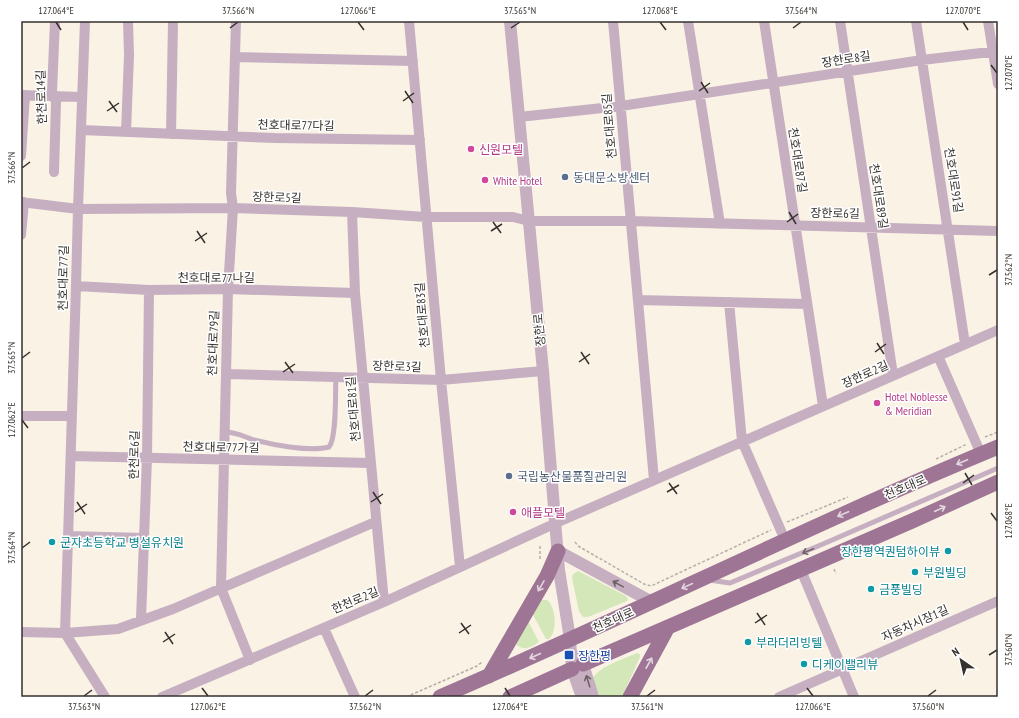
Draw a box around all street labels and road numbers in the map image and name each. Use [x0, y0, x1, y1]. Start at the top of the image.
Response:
street label: 장한로8길 [820, 48, 872, 70]
street label: 한천로14길 [33, 69, 49, 125]
street label: 천호대로85길 [599, 92, 619, 160]
street label: 천호대로77다길 [257, 117, 335, 133]
street label: 천호대로87길 [785, 126, 811, 194]
street label: 천호대로91길 [941, 146, 967, 214]
street label: 천호대로89길 [866, 162, 892, 230]
street label: 장한로5길 [252, 189, 302, 205]
street label: 장한로6길 [810, 205, 860, 221]
street label: 천호대로77길 [55, 245, 71, 311]
street label: 천호대로77나길 [177, 270, 255, 285]
street label: 천호대로83길 [412, 281, 432, 349]
street label: 천호대로79길 [204, 310, 222, 376]
street label: 장한로 [530, 313, 548, 347]
street label: 장한로2길 [839, 357, 891, 391]
street label: 장한로3길 [372, 358, 422, 374]
street label: 천호대로81길 [343, 375, 363, 443]
street label: 한천로6길 [126, 430, 142, 480]
street label: 천호대로77가길 [182, 439, 260, 455]
street label: 천호대로 [882, 471, 928, 503]
street label: 한천로2길 [329, 583, 381, 617]
street label: 자동차시장1길 [879, 602, 951, 644]
street label: 천호대로 [590, 604, 636, 636]

